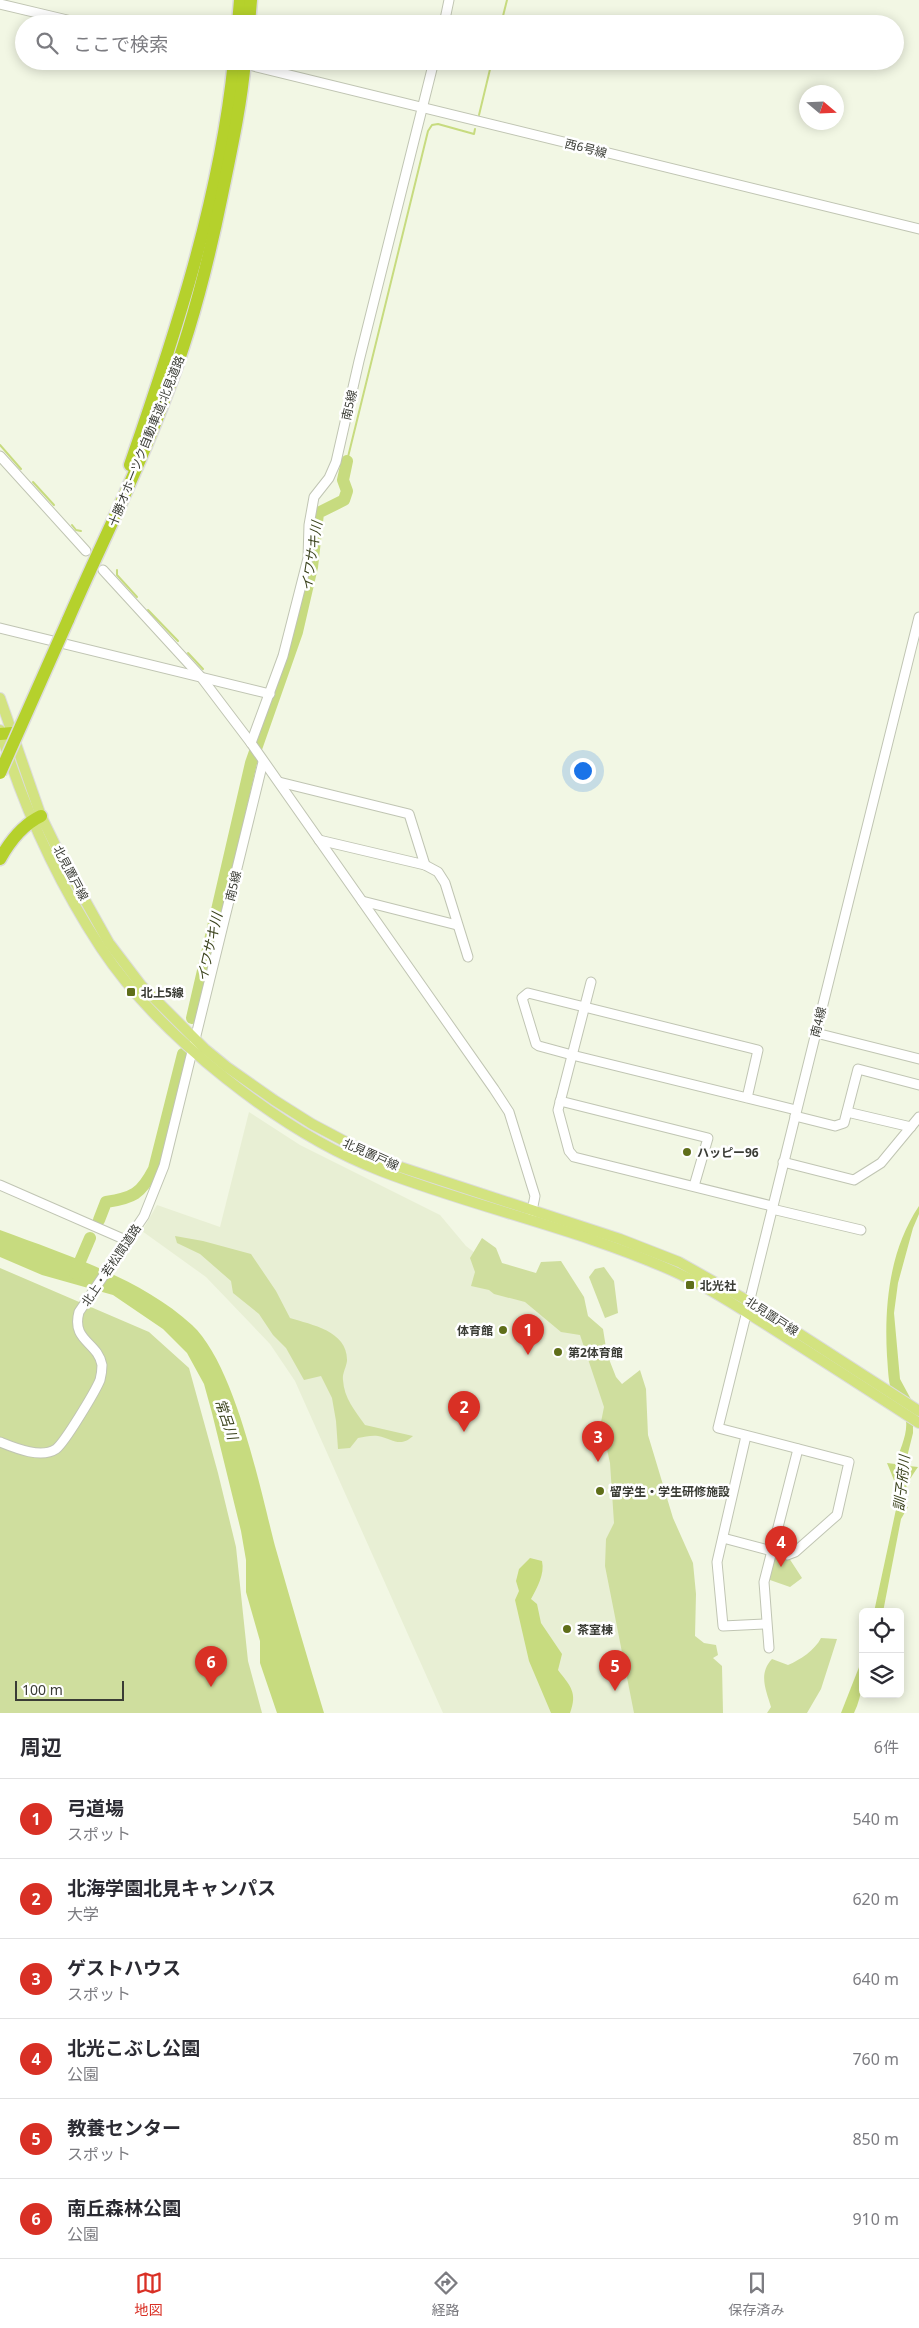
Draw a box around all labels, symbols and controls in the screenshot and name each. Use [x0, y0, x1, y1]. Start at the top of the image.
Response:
search box [15, 15, 904, 70]
icon: search [33, 29, 61, 57]
text: ここで検索 [73, 31, 168, 57]
north arrow [799, 85, 844, 130]
street label: 西6号線 [563, 135, 609, 161]
street label: 十勝オホーツク自動車道;北見道路 [104, 353, 188, 529]
street label: 南5線 [337, 388, 361, 422]
water label: イワサキ川 [296, 518, 326, 592]
your location [570, 758, 596, 784]
street label: 北見置戸線 [49, 843, 93, 903]
street label: 南5線 [221, 869, 245, 903]
water label: イワサキ川 [192, 909, 227, 983]
place label: 北上5線 [141, 984, 184, 1001]
marker: 北上5線 [125, 986, 137, 998]
street label: 南4線 [806, 1005, 830, 1039]
street label: 北見置戸線 [340, 1134, 402, 1174]
place label: ハッピー96 [697, 1144, 759, 1161]
marker: ハッピー96 [681, 1146, 693, 1158]
street label: 北上・若松間道路 [77, 1220, 145, 1310]
place label: 北光社 [700, 1277, 736, 1294]
marker: 北光社 [684, 1279, 696, 1291]
street label: 北見置戸線 [742, 1293, 802, 1339]
pin: 1 [512, 1314, 544, 1355]
place label: 体育館 [457, 1322, 493, 1339]
marker: 体育館 [497, 1324, 509, 1336]
place label: 第2体育館 [568, 1344, 623, 1361]
marker: 第2体育館 [552, 1346, 564, 1358]
pin: 2 [448, 1391, 480, 1432]
water label: 常呂川 [211, 1396, 243, 1444]
pin: 3 [582, 1421, 614, 1462]
water label: 訓子府川 [889, 1452, 914, 1512]
place label: 留学生・学生研修施設 [610, 1483, 730, 1500]
marker: 留学生・学生研修施設 [594, 1485, 606, 1497]
pin: 4 [765, 1526, 797, 1567]
map controls [859, 1608, 904, 1698]
button: locate [859, 1608, 904, 1653]
place label: 茶室棟 [577, 1621, 613, 1638]
marker: 茶室棟 [561, 1623, 573, 1635]
pin: 6 [195, 1646, 227, 1687]
pin: 5 [599, 1650, 631, 1691]
button: layers [859, 1653, 904, 1698]
scale bar [15, 1678, 124, 1701]
text: 100 m [22, 1680, 63, 1699]
text: 周辺 [20, 1733, 62, 1761]
text: 6件 [874, 1736, 899, 1758]
text: 弓道場 [67, 1795, 124, 1821]
text: 1 [31, 1808, 41, 1830]
text: 540 m [852, 1808, 899, 1830]
text: スポット [67, 1823, 131, 1845]
text: 北海学園北見キャンパス [67, 1875, 276, 1901]
text: 2 [31, 1888, 41, 1910]
text: 620 m [852, 1888, 899, 1910]
text: 大学 [67, 1903, 99, 1925]
text: ゲストハウス [67, 1955, 181, 1981]
text: 3 [31, 1968, 41, 1990]
text: 640 m [852, 1968, 899, 1990]
text: スポット [67, 1983, 131, 2005]
text: 北光こぶし公園 [67, 2035, 200, 2061]
text: 4 [31, 2048, 41, 2070]
text: 760 m [852, 2048, 899, 2070]
text: 公園 [67, 2063, 99, 2085]
text: 教養センター [67, 2115, 181, 2141]
text: 5 [31, 2128, 41, 2150]
text: 850 m [852, 2128, 899, 2150]
text: スポット [67, 2143, 131, 2165]
text: 南丘森林公園 [67, 2195, 181, 2221]
text: 6 [31, 2208, 41, 2230]
text: 910 m [852, 2208, 899, 2230]
text: 公園 [67, 2223, 99, 2245]
tab: 地図 [135, 2269, 163, 2319]
tab: 経路 [432, 2269, 460, 2319]
tab: 保存済み [729, 2269, 785, 2319]

